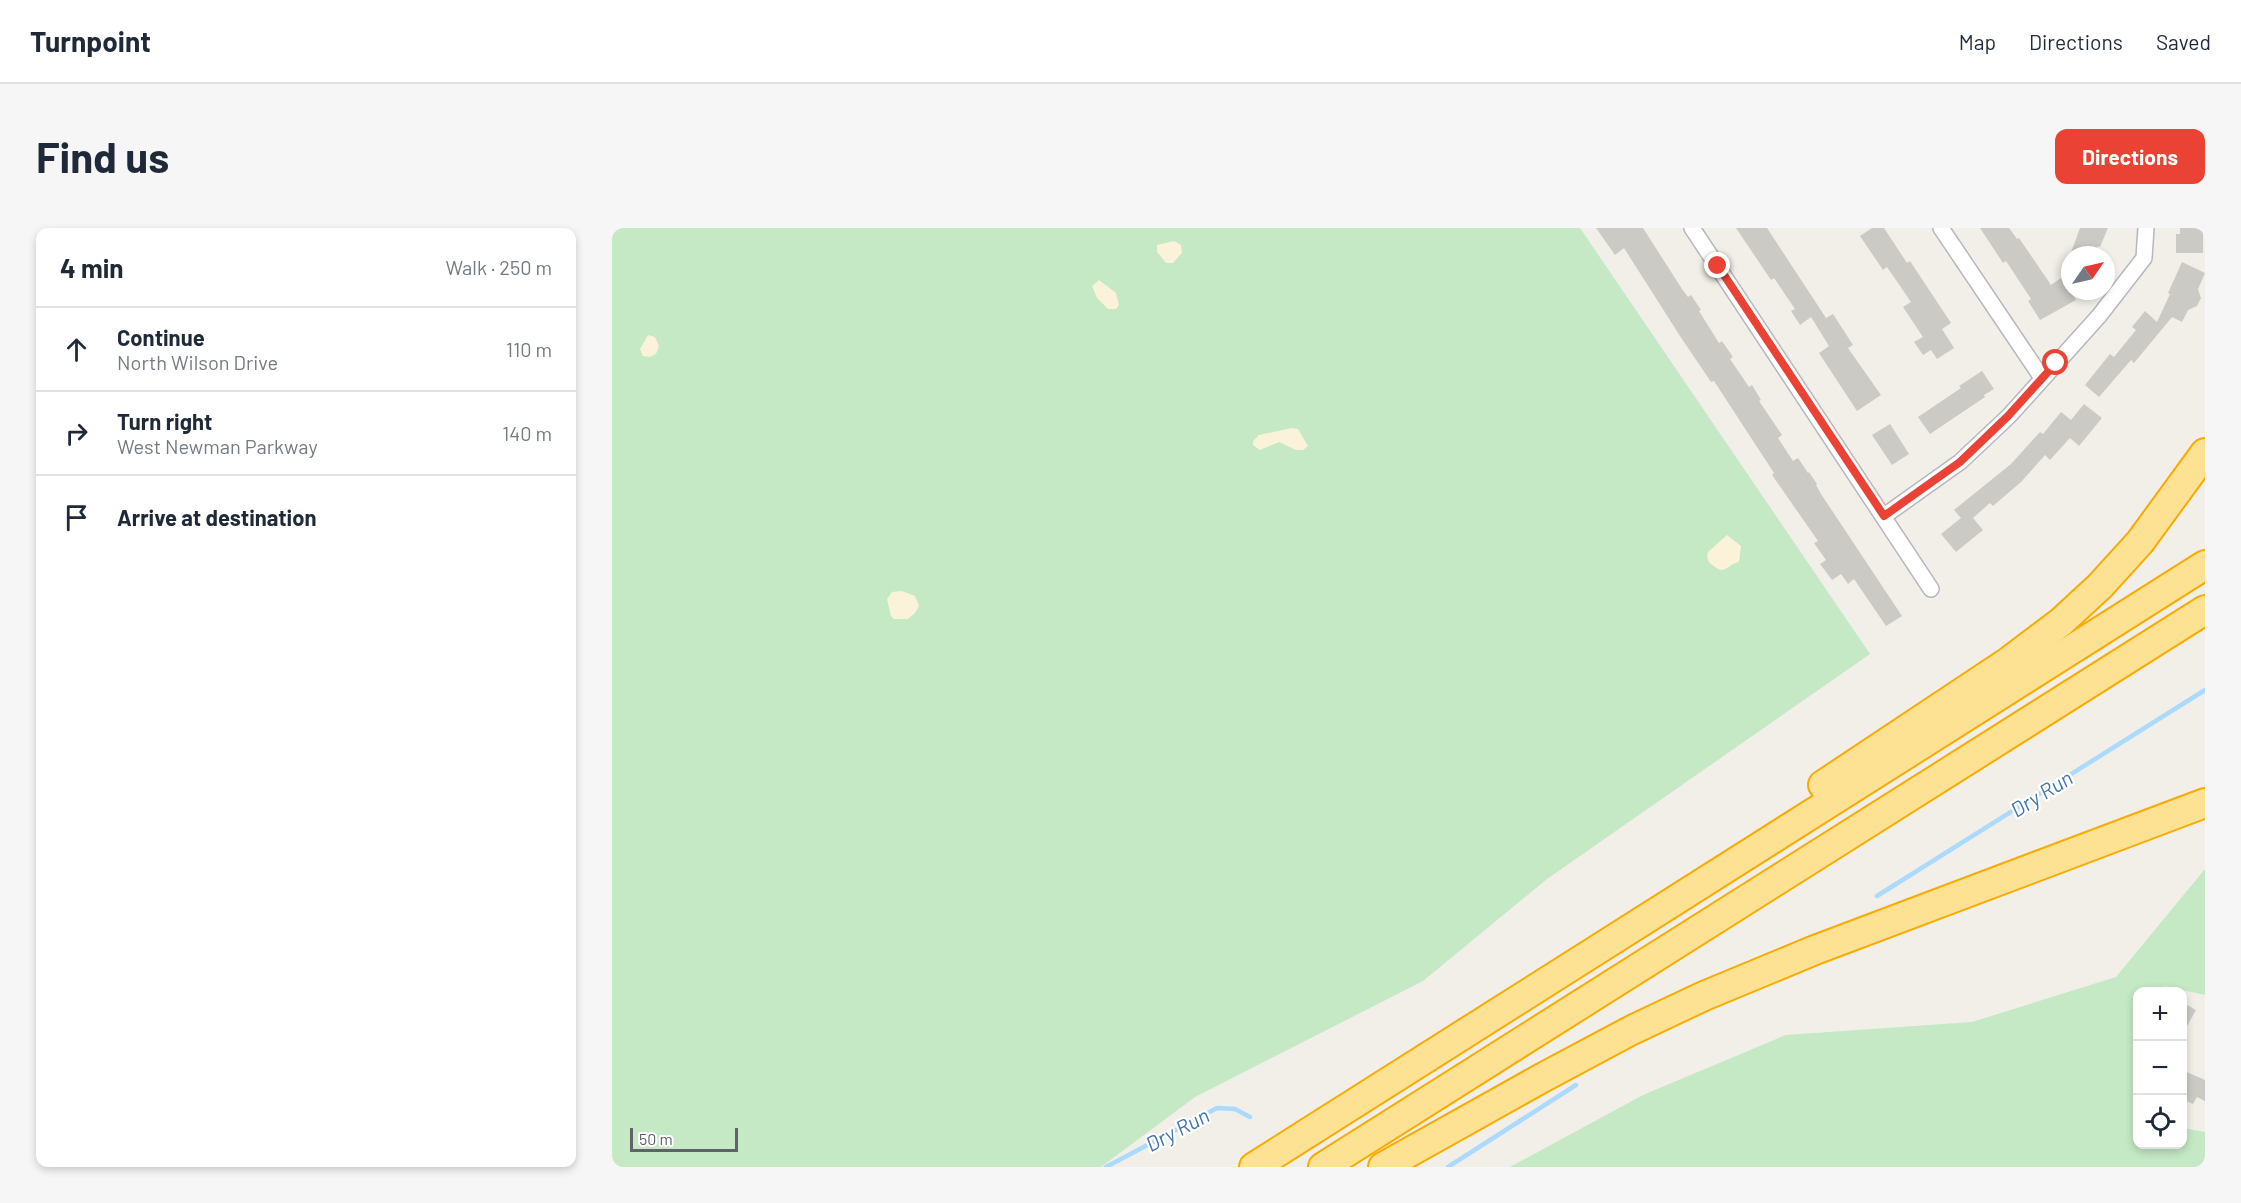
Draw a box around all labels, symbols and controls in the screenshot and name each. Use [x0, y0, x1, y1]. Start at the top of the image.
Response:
text: Turnpoint [30, 24, 151, 58]
text: Map [1959, 29, 1996, 54]
text: Directions [2029, 29, 2123, 54]
text: Saved [2156, 29, 2211, 54]
button: Directions [2055, 129, 2205, 184]
text: Find us [36, 131, 169, 181]
north arrow [2061, 246, 2115, 300]
text: 4 min [60, 252, 124, 283]
route end [1704, 252, 1730, 278]
text: Walk · 250 m [446, 255, 552, 279]
text: Continue [117, 324, 205, 350]
icon: ahead [60, 333, 93, 366]
text: 110 m [506, 337, 552, 361]
route start [2042, 349, 2068, 375]
text: North Wilson Drive [117, 350, 278, 374]
text: Turn right [117, 408, 212, 434]
icon: right [60, 417, 93, 450]
text: 140 m [502, 421, 552, 445]
text: West Newman Parkway [117, 434, 318, 458]
icon: arrive [60, 501, 93, 534]
text: Arrive at destination [117, 504, 316, 530]
water label: Dry Run [2005, 764, 2077, 822]
map controls [2133, 987, 2187, 1149]
button: + [2133, 987, 2187, 1041]
button: − [2133, 1041, 2187, 1095]
button: locate [2133, 1095, 2187, 1149]
water label: Dry Run [1141, 1102, 1213, 1156]
scale bar [630, 1125, 738, 1152]
text: 50 m [639, 1129, 673, 1148]

